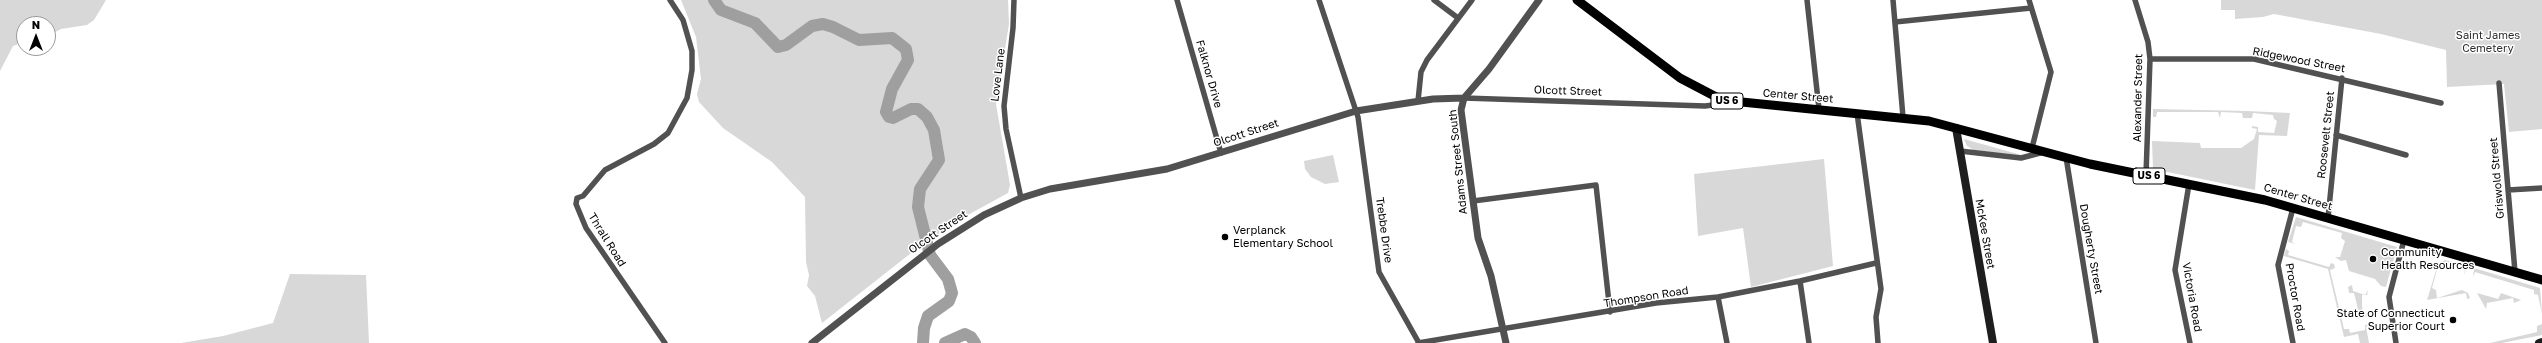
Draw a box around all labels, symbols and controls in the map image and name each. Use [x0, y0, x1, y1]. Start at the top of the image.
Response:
north arrow [16, 16, 56, 56]
text: N [32, 18, 40, 31]
park label: Saint James Cemetery [2456, 29, 2520, 55]
street label: Falknor Drive [1193, 39, 1225, 109]
street label: Ridgewood Street [2251, 45, 2347, 75]
street label: Love Lane [988, 48, 1008, 102]
street label: Alexander Street [2131, 54, 2145, 142]
street label: Olcott Street [1534, 83, 1602, 99]
street label: Center Street [1762, 86, 1834, 106]
street label: Roosevelt Street [2315, 91, 2337, 179]
road number: US 6 [1711, 93, 1743, 109]
street label: Adams Street South [1446, 109, 1470, 215]
street label: Olcott Street [1212, 116, 1280, 150]
street label: Griswold Street [2487, 137, 2507, 219]
road number: US 6 [2133, 168, 2165, 184]
street label: Center Street [2262, 181, 2334, 213]
street label: Trebbe Drive [1373, 196, 1395, 264]
street label: McKee Street [1972, 198, 1998, 270]
street label: Dougherty Street [2077, 203, 2105, 295]
street label: Olcott Street [906, 207, 970, 257]
street label: Thrall Road [585, 211, 629, 269]
place label: Verplanck Elementary School [1233, 224, 1333, 250]
marker: Verplanck Elementary School [1220, 232, 1230, 242]
place label: Community Health Resources [2381, 246, 2474, 272]
marker: Community Health Resources [2368, 254, 2378, 264]
street label: Victoria Road [2179, 261, 2205, 333]
street label: Proctor Road [2283, 262, 2307, 332]
street label: Thompson Road [1603, 284, 1689, 310]
place label: State of Connecticut Superior Court [2337, 307, 2445, 333]
marker: State of Connecticut Superior Court [2448, 315, 2458, 325]

